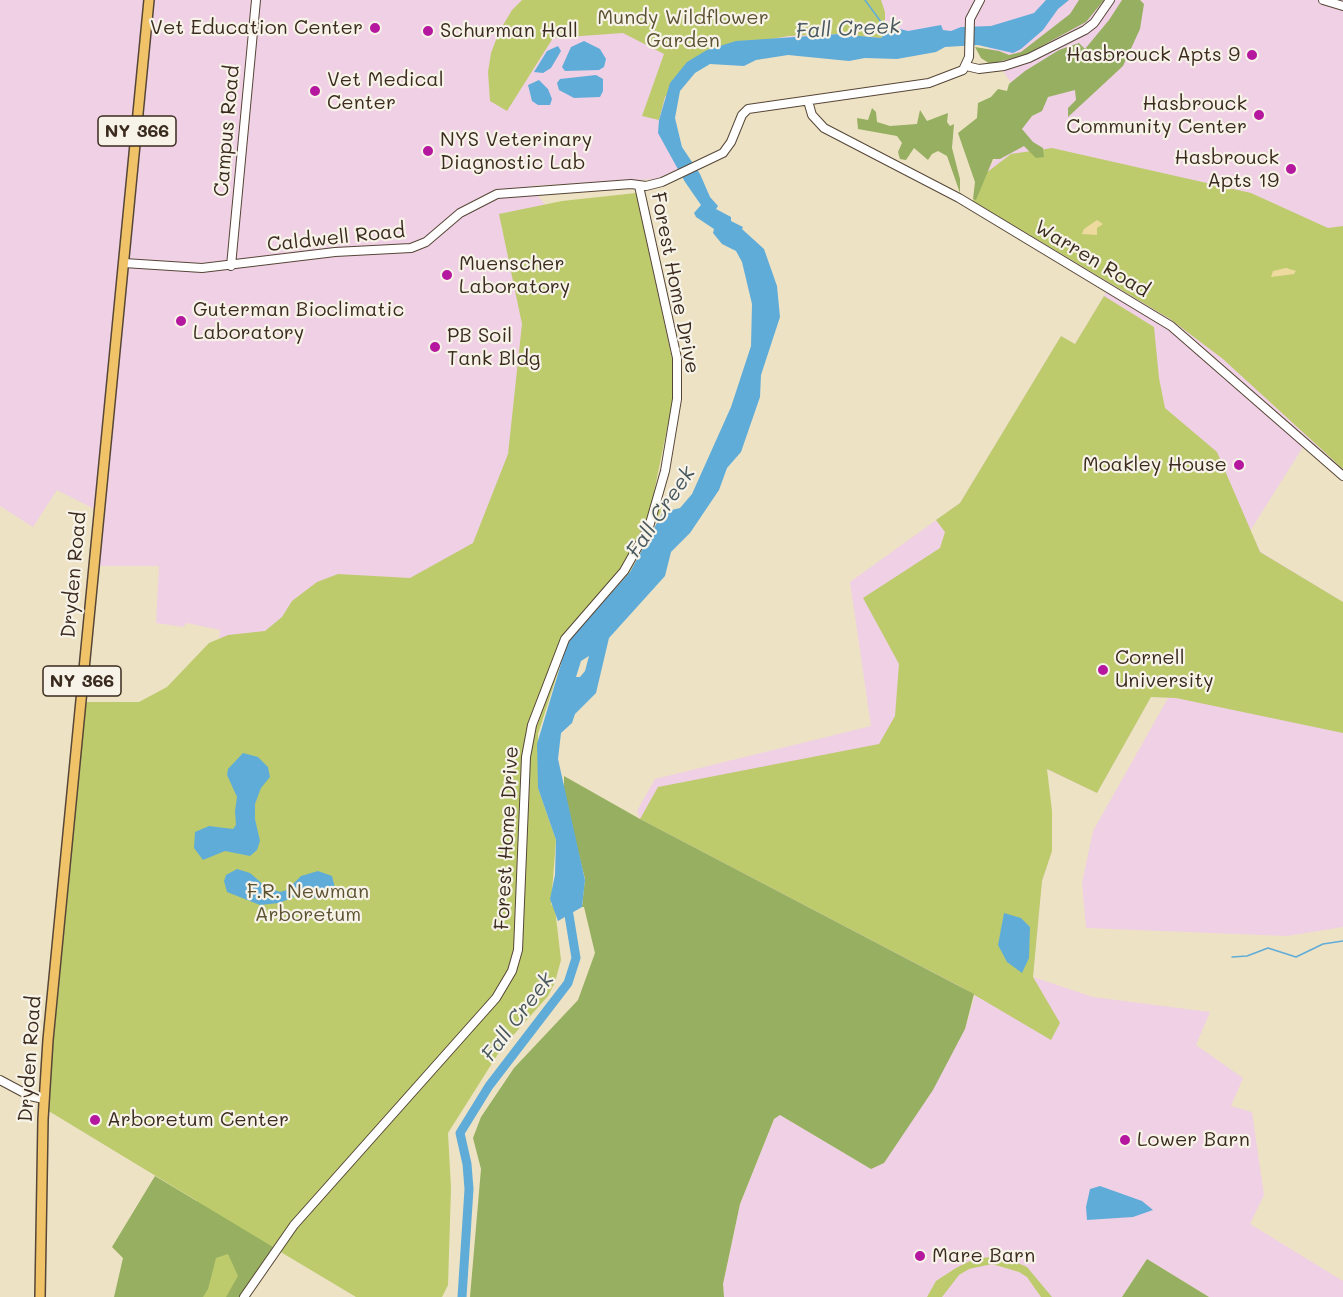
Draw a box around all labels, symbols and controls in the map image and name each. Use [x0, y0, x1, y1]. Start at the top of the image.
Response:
park label: Mundy Wildflower Garden [597, 6, 769, 53]
water label: Fall Creek [795, 14, 901, 44]
place label: Vet Education Center [150, 16, 363, 40]
place label: Schurman Hall [440, 19, 578, 43]
marker: Vet Education Center [368, 21, 382, 35]
marker: Schurman Hall [421, 24, 435, 38]
place label: Hasbrouck Apts 9 [1066, 43, 1240, 67]
marker: Hasbrouck Apts 9 [1245, 48, 1259, 62]
street label: Campus Road [209, 64, 245, 198]
place label: Vet Medical Center [327, 68, 444, 115]
marker: Vet Medical Center [308, 84, 322, 98]
place label: Hasbrouck Community Center [1066, 92, 1247, 139]
marker: Hasbrouck Community Center [1252, 108, 1266, 122]
road number: NY 366 [98, 116, 176, 146]
place label: NYS Veterinary Diagnostic Lab [440, 128, 592, 175]
marker: NYS Veterinary Diagnostic Lab [421, 144, 435, 158]
place label: Hasbrouck Apts 19 [1175, 146, 1279, 193]
marker: Hasbrouck Apts 19 [1284, 162, 1298, 176]
street label: Forest Home Drive [646, 190, 704, 376]
street label: Warren Road [1030, 215, 1154, 303]
street label: Caldwell Road [266, 219, 406, 257]
place label: Muenscher Laboratory [459, 252, 570, 299]
marker: Muenscher Laboratory [440, 268, 454, 282]
place label: Guterman Bioclimatic Laboratory [193, 298, 404, 345]
marker: Guterman Bioclimatic Laboratory [174, 314, 188, 328]
place label: PB Soil Tank Bldg [447, 324, 540, 371]
marker: PB Soil Tank Bldg [428, 340, 442, 354]
place label: Moakley House [1083, 453, 1227, 477]
marker: Moakley House [1232, 458, 1246, 472]
water label: Fall Creek [621, 462, 701, 562]
street label: Dryden Road [57, 511, 91, 639]
place label: Cornell University [1115, 646, 1214, 693]
marker: Cornell University [1096, 663, 1110, 677]
road number: NY 366 [43, 666, 121, 696]
street label: Forest Home Drive [490, 745, 524, 931]
park label: F.R. Newman Arboretum [247, 880, 369, 927]
water label: Fall Creek [476, 968, 560, 1066]
street label: Dryden Road [14, 995, 46, 1123]
place label: Arboretum Center [107, 1108, 289, 1132]
marker: Arboretum Center [88, 1113, 102, 1127]
place label: Lower Barn [1137, 1128, 1250, 1152]
marker: Lower Barn [1118, 1133, 1132, 1147]
place label: Mare Barn [932, 1244, 1035, 1268]
marker: Mare Barn [913, 1249, 927, 1263]

